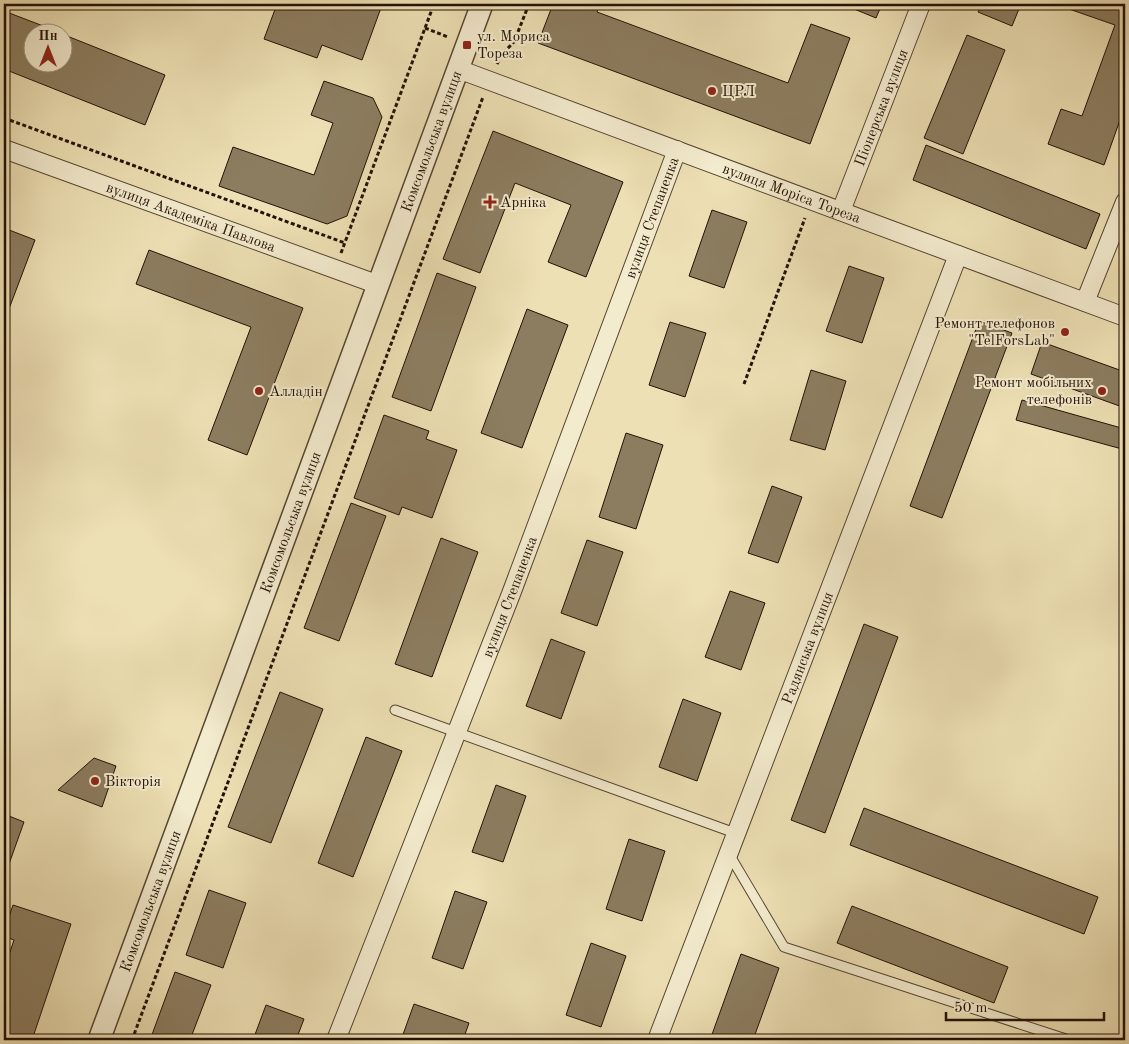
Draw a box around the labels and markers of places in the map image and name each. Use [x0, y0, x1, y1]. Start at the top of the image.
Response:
place label: ул. Мориса Тореза [477, 30, 550, 62]
marker: ул. Мориса Тореза [461, 39, 473, 51]
marker: ЦРЛ [706, 85, 718, 97]
place label: ЦРЛ [722, 85, 755, 100]
marker: Арніка [484, 196, 496, 208]
place label: Арніка [500, 196, 547, 211]
place label: Ремонт телефонов "TelForsLab" [934, 317, 1055, 349]
marker: Ремонт телефонов "TelForsLab" [1059, 326, 1071, 338]
place label: Ремонт мобільних телефонів [975, 376, 1092, 408]
marker: Алладін [253, 385, 265, 397]
place label: Алладін [269, 385, 323, 400]
marker: Ремонт мобільних телефонів [1096, 385, 1108, 397]
marker: Вікторія [89, 775, 101, 787]
place label: Вікторія [105, 775, 161, 790]

